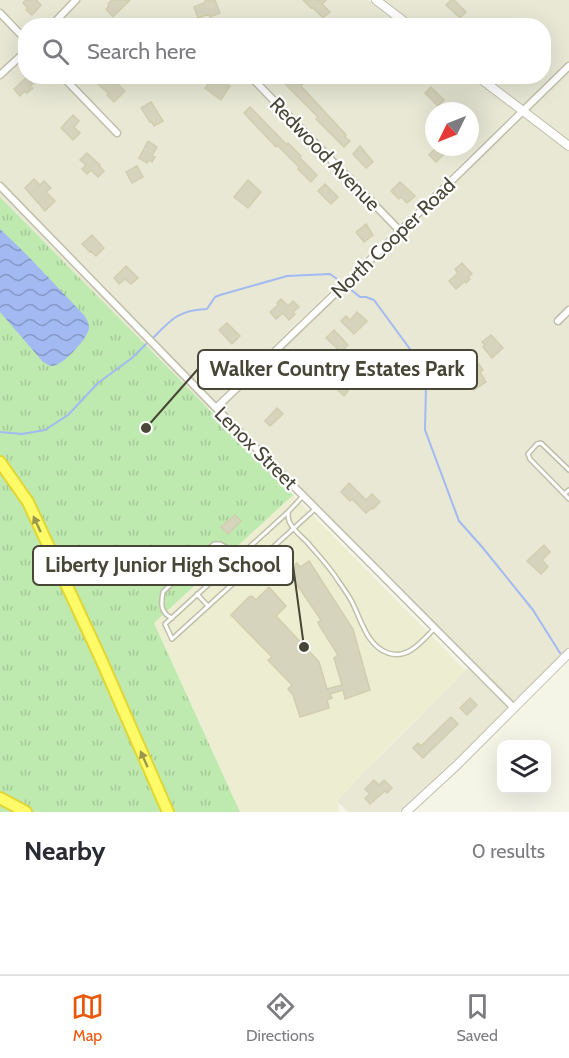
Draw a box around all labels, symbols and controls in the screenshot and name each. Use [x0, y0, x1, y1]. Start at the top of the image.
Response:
search box [18, 18, 551, 84]
icon: search [39, 35, 72, 68]
text: Search here [87, 38, 196, 65]
street label: Redwood Avenue [265, 92, 385, 216]
north arrow [425, 102, 479, 156]
street label: North Cooper Road [326, 173, 460, 303]
callout: Walker Country Estates Park [198, 350, 477, 389]
text: Walker Country Estates Park [209, 356, 465, 381]
street label: Lenox Street [210, 402, 303, 495]
one-way arrow [33, 515, 42, 532]
callout: Liberty Junior High School [33, 546, 293, 585]
text: Liberty Junior High School [45, 552, 281, 577]
map controls [497, 740, 551, 794]
button: layers [497, 740, 551, 794]
one-way arrow [139, 749, 149, 767]
text: Nearby [24, 835, 105, 867]
text: 0 results [472, 839, 545, 863]
tab: Map [71, 990, 104, 1045]
tab: Directions [246, 990, 314, 1045]
tab: Saved [456, 990, 498, 1045]

